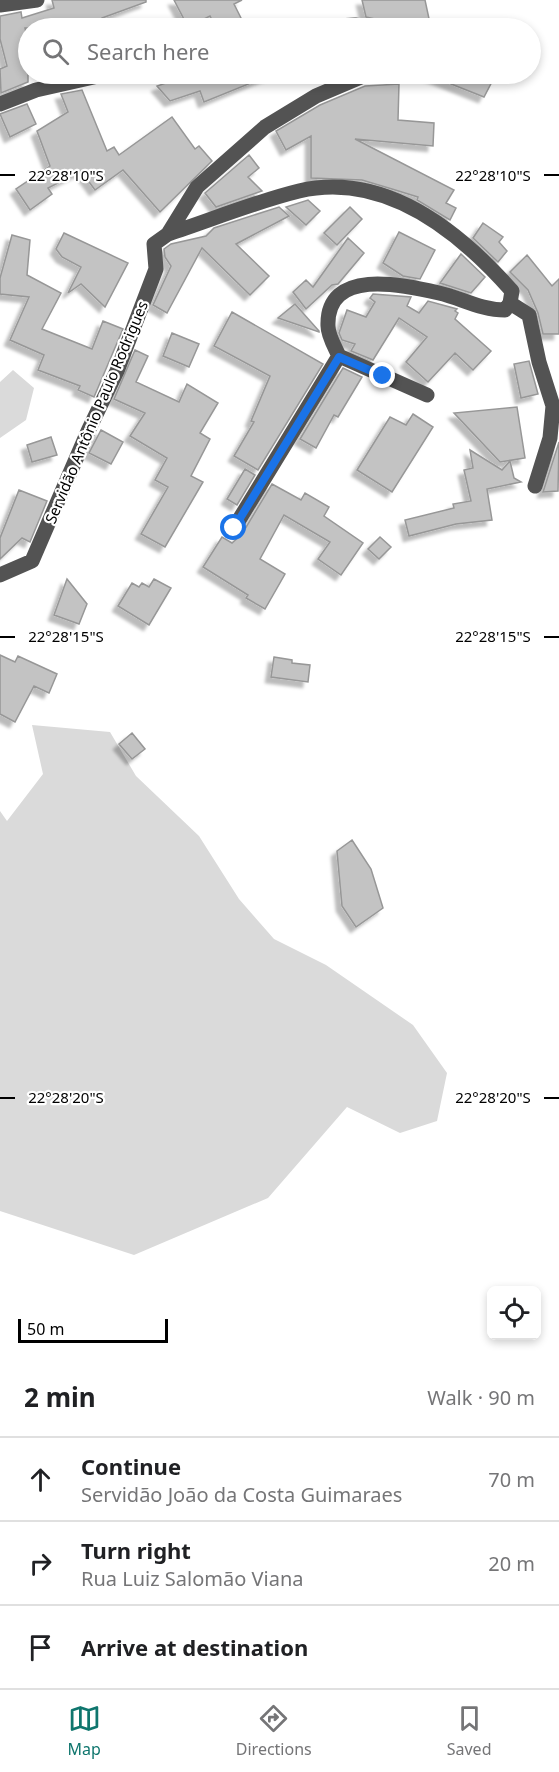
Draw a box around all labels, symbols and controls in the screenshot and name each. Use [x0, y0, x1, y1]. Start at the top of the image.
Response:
search box [18, 18, 541, 84]
icon: search [39, 35, 72, 68]
text: Search here [87, 36, 209, 66]
text: 22°28'10"S [28, 165, 104, 185]
text: 22°28'10"S [455, 165, 531, 185]
street label: Servidão Antônio Paulo Rodrigues [40, 298, 152, 526]
route end [369, 362, 395, 388]
route start [220, 514, 246, 540]
text: 22°28'15"S [28, 626, 104, 646]
text: 22°28'15"S [455, 626, 531, 646]
text: 22°28'20"S [28, 1087, 104, 1107]
text: 22°28'20"S [455, 1087, 531, 1107]
map controls [487, 1286, 541, 1340]
button: locate [487, 1286, 541, 1340]
scale bar [18, 1316, 168, 1344]
text: 50 m [27, 1318, 64, 1340]
text: 2 min [24, 1379, 96, 1415]
text: Walk · 90 m [427, 1384, 535, 1411]
text: Continue [81, 1451, 181, 1481]
icon: ahead [24, 1463, 57, 1496]
text: 70 m [488, 1466, 535, 1493]
text: Servidão João da Costa Guimaraes [81, 1481, 402, 1508]
text: Turn right [81, 1535, 191, 1565]
icon: right [24, 1547, 57, 1580]
text: 20 m [488, 1550, 535, 1577]
text: Rua Luiz Salomão Viana [81, 1565, 303, 1592]
icon: arrive [24, 1631, 57, 1664]
text: Arrive at destination [81, 1632, 308, 1662]
tab: Map [67, 1702, 101, 1760]
tab: Directions [236, 1702, 312, 1760]
tab: Saved [447, 1702, 491, 1760]

